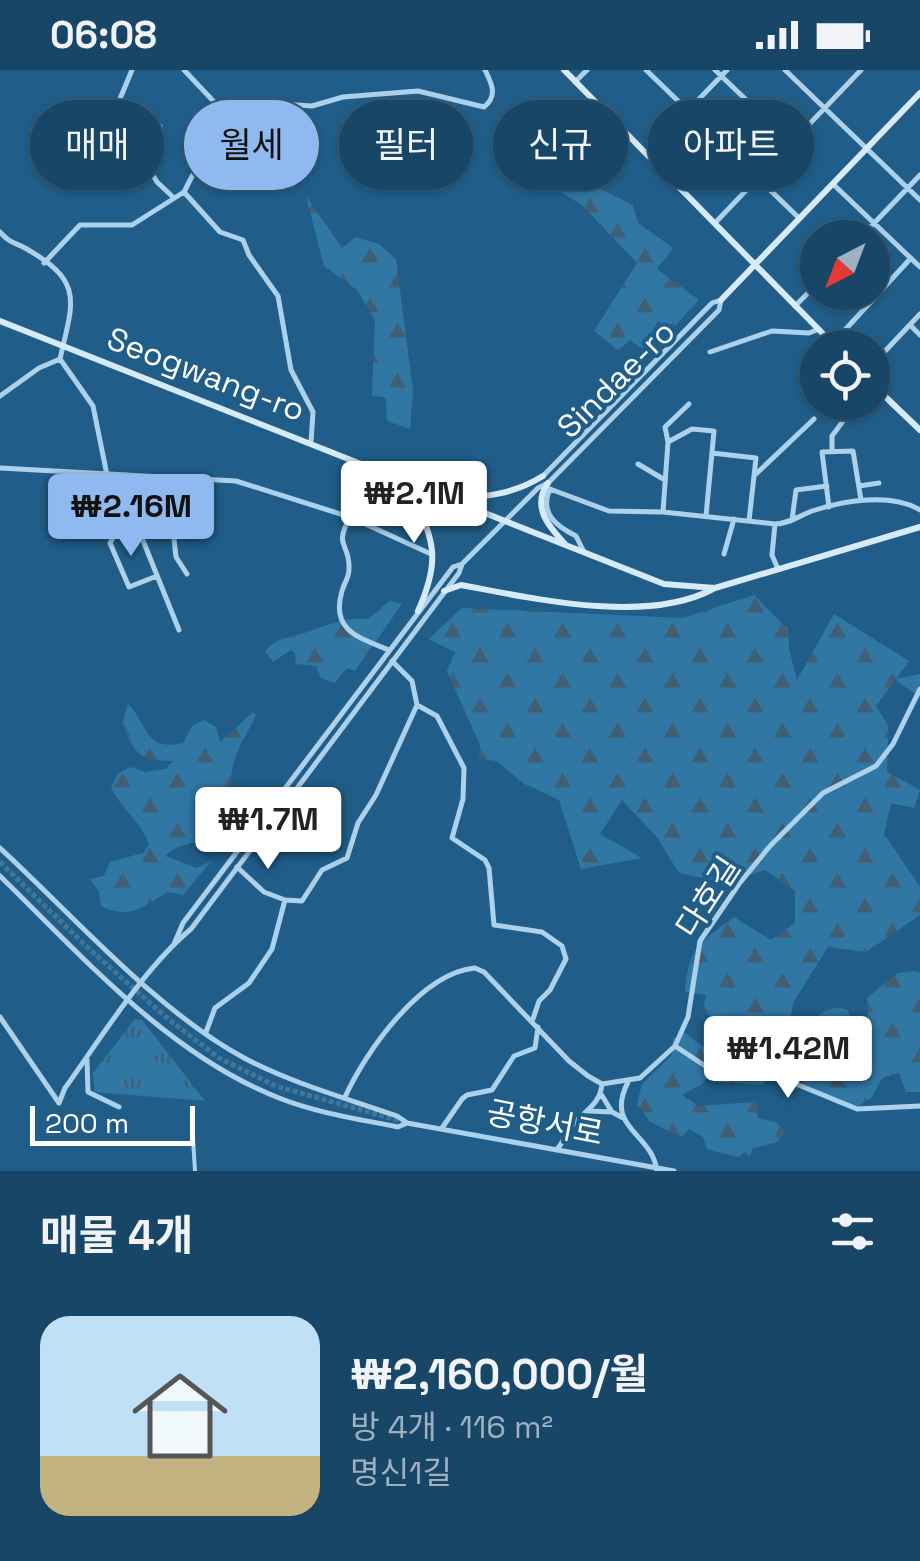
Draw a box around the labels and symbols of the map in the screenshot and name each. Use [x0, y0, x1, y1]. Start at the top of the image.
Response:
north arrow [800, 220, 890, 310]
street label: Sindae-ro [549, 312, 683, 446]
street label: Seogwang-ro [101, 318, 311, 430]
pin: ₩2.1M [344, 461, 484, 546]
pin: ₩2.16M [50, 474, 212, 559]
pin: ₩1.7M [198, 787, 338, 872]
street label: 다호길 [667, 849, 749, 945]
pin: ₩1.42M [707, 1016, 869, 1101]
street label: 공항서로 [483, 1092, 607, 1154]
scale bar [30, 1101, 195, 1146]

